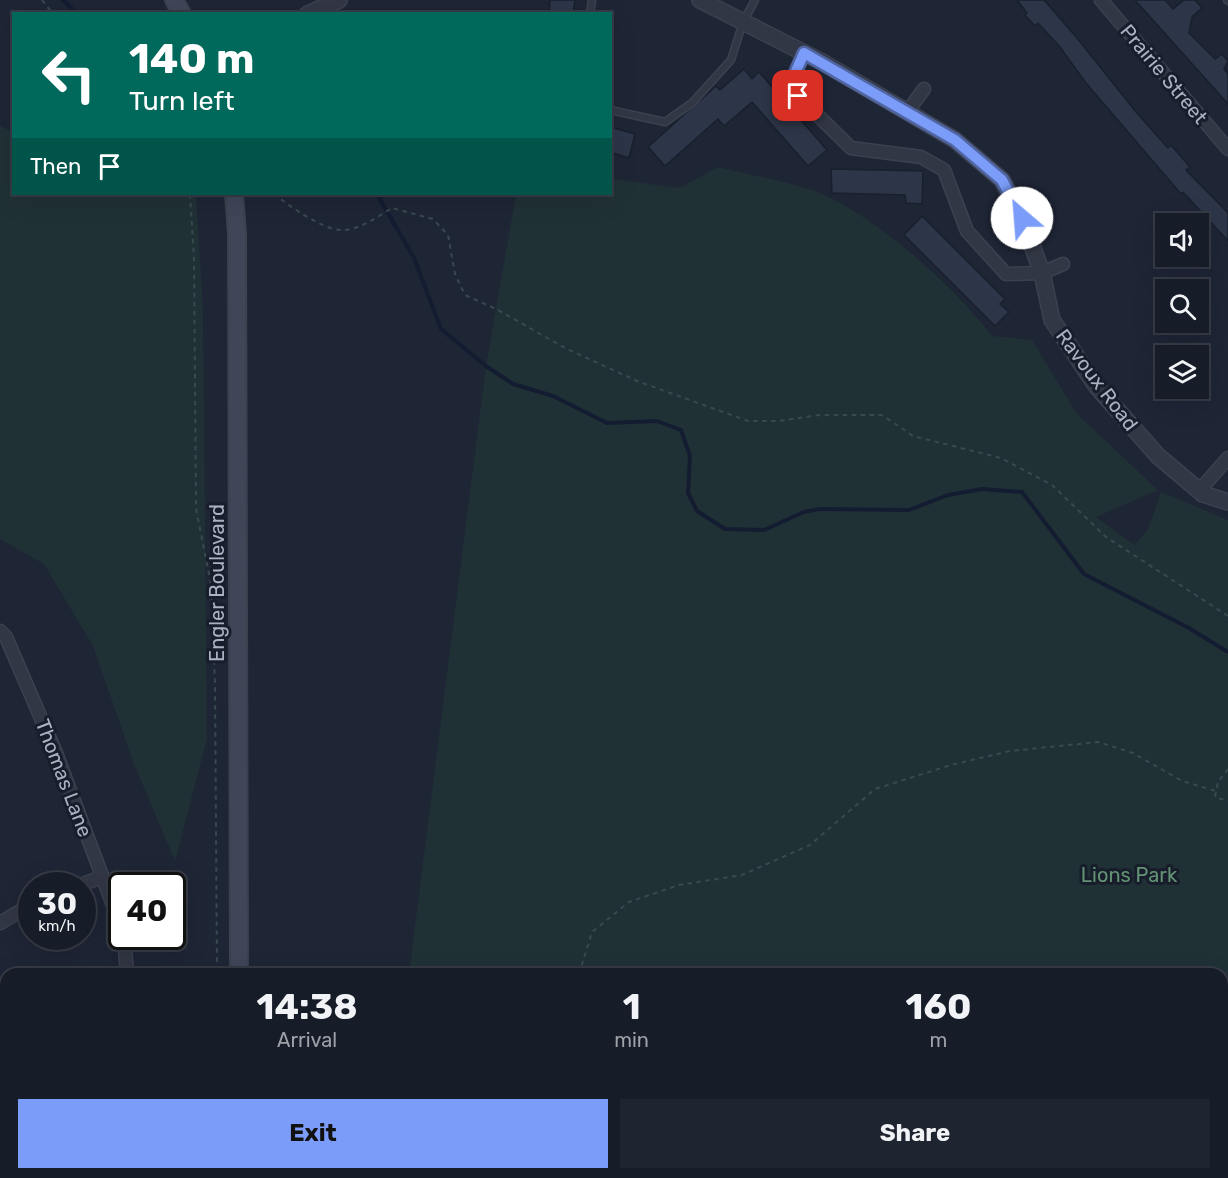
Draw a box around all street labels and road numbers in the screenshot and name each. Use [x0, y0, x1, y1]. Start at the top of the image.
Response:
street label: Prairie Street [1115, 19, 1213, 129]
street label: Ravoux Road [1051, 324, 1143, 436]
street label: Engler Boulevard [205, 504, 229, 662]
street label: Thomas Lane [31, 716, 97, 840]

